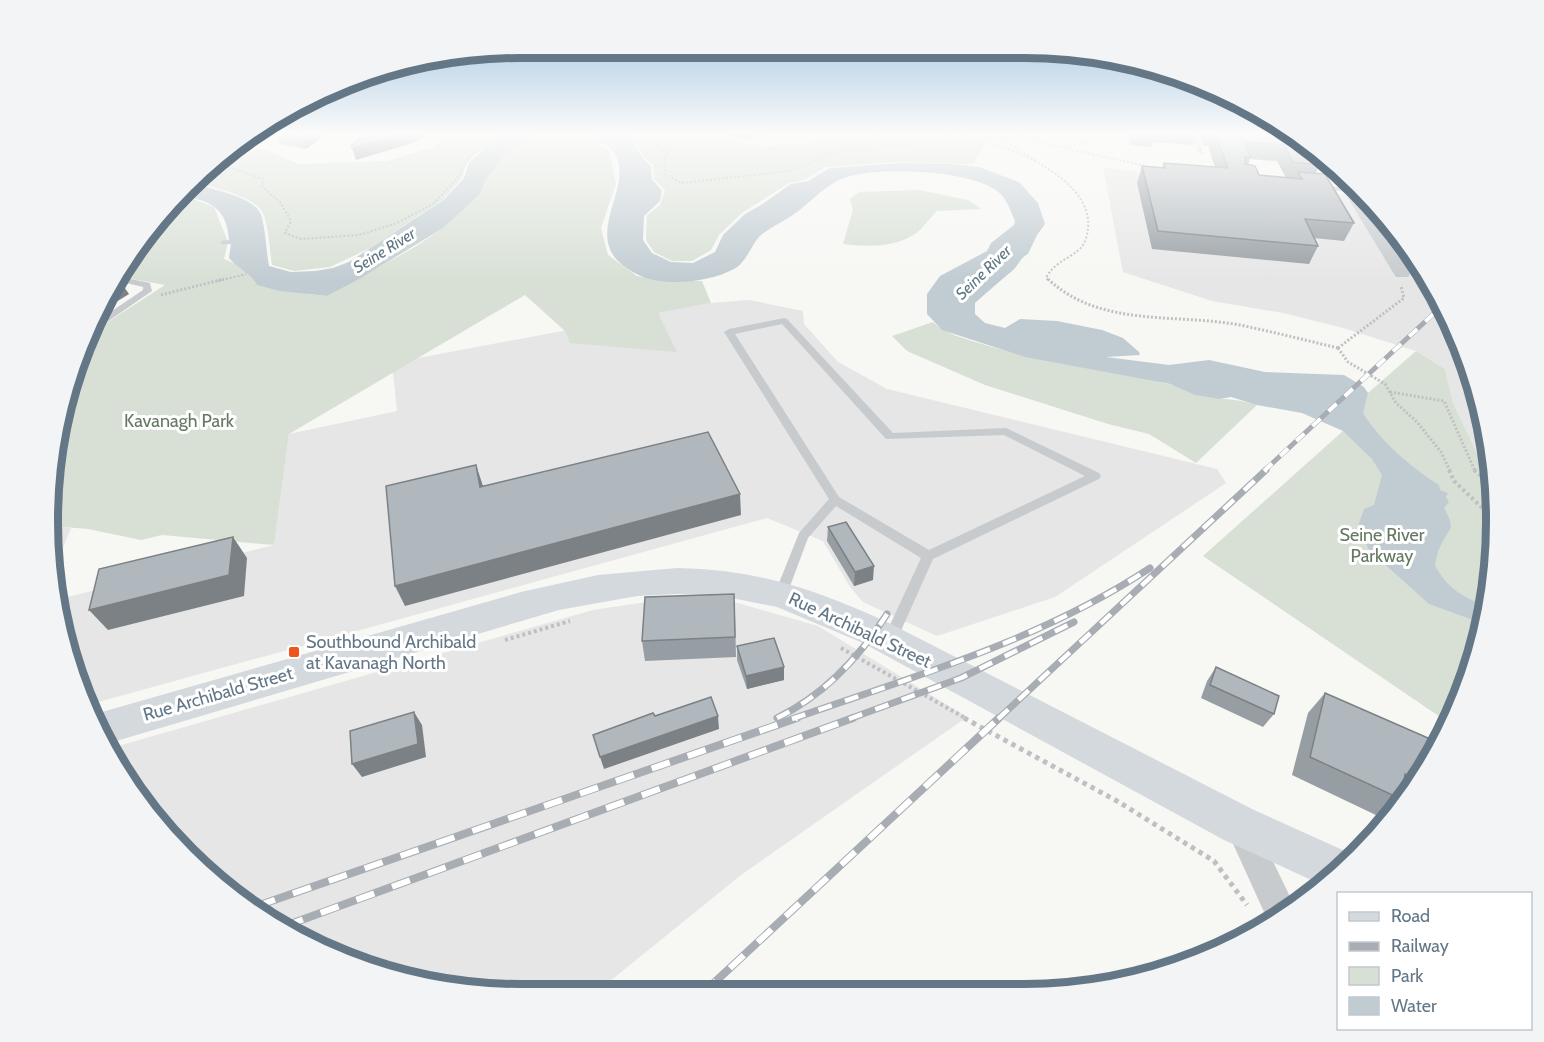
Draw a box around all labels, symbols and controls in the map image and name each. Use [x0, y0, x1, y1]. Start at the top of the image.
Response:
water label: Seine River [350, 223, 420, 277]
water label: Seine River [952, 241, 1016, 303]
park label: Kavanagh Park [124, 410, 235, 432]
park label: Seine River Parkway [1339, 524, 1425, 567]
street label: Rue Archibald Street [785, 587, 935, 673]
place label: Southbound Archibald at Kavanagh North [306, 631, 476, 674]
marker: Southbound Archibald at Kavanagh North [287, 645, 301, 659]
street label: Rue Archibald Street [141, 662, 295, 726]
legend [1337, 892, 1532, 1030]
text: Road [1391, 905, 1430, 927]
text: Railway [1391, 935, 1449, 957]
text: Park [1391, 965, 1424, 987]
text: Water [1391, 995, 1437, 1017]

